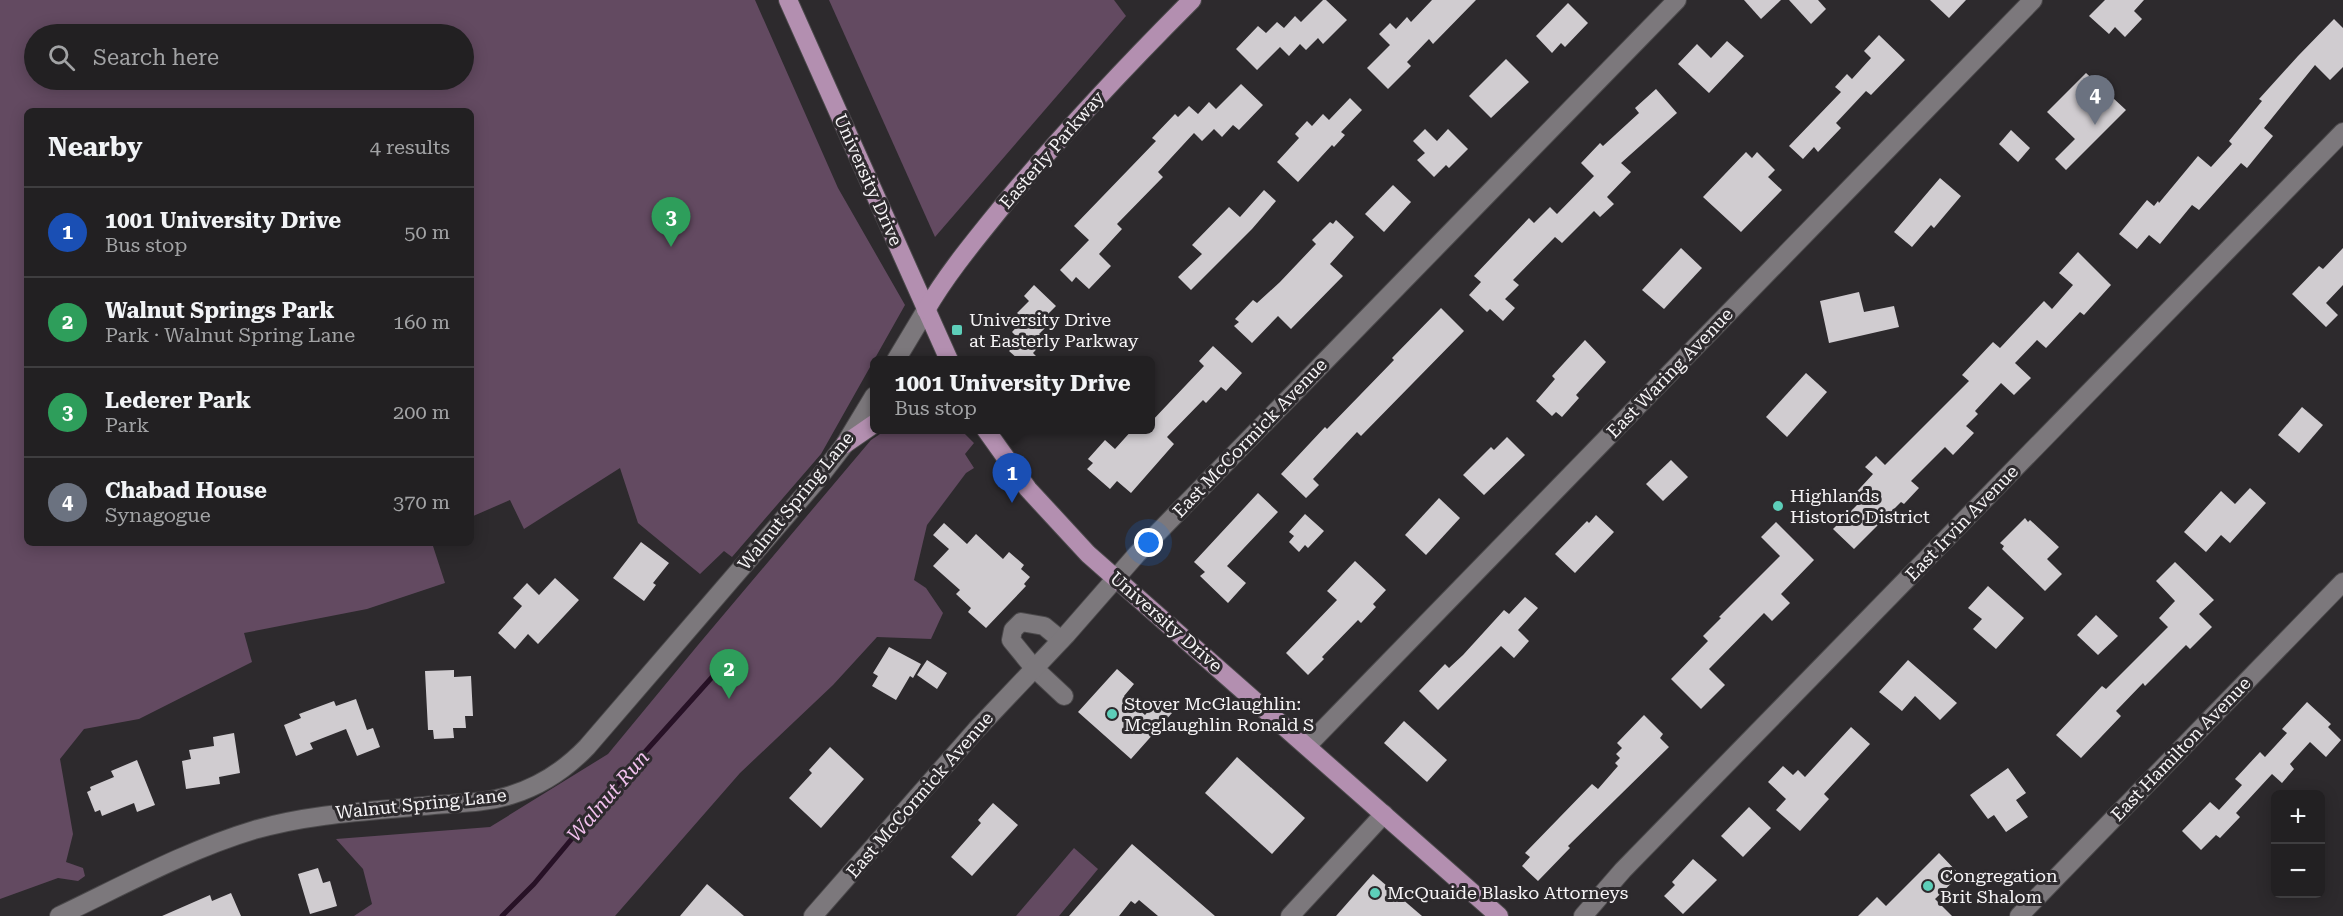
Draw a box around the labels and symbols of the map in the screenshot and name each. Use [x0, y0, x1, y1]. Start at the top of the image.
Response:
pin: 4 [2076, 76, 2114, 125]
street label: Easterly Parkway [995, 86, 1109, 213]
street label: University Drive [830, 111, 907, 249]
pin: 3 [652, 198, 690, 247]
street label: East Waring Avenue [1602, 303, 1737, 442]
place label: University Drive at Easterly Parkway [969, 309, 1139, 351]
marker: University Drive at Easterly Parkway [950, 323, 964, 337]
street label: East McCormick Avenue [1168, 354, 1331, 521]
street label: Walnut Spring Lane [733, 427, 858, 574]
pin: 1 [992, 454, 1032, 503]
street label: East Irvin Avenue [1901, 460, 2022, 585]
place label: Highlands Historic District [1790, 485, 1930, 527]
marker: Highlands Historic District [1771, 499, 1785, 513]
your location [1134, 528, 1163, 557]
street label: University Drive [1106, 567, 1227, 676]
pin: 2 [710, 650, 748, 699]
street label: East Hamilton Avenue [2106, 672, 2255, 825]
place label: Stover McGlaughlin: Mcglaughlin Ronald S [1124, 693, 1314, 735]
street label: East McCormick Avenue [842, 707, 997, 882]
marker: Stover McGlaughlin: Mcglaughlin Ronald S [1105, 707, 1119, 721]
water label: Walnut Run [562, 745, 654, 847]
street label: Walnut Spring Lane [334, 784, 508, 823]
place label: Congregation Brit Shalom [1940, 865, 2058, 907]
marker: Congregation Brit Shalom [1921, 879, 1935, 893]
place label: McQuaide Blasko Attorneys [1387, 882, 1628, 903]
marker: McQuaide Blasko Attorneys [1368, 886, 1382, 900]

